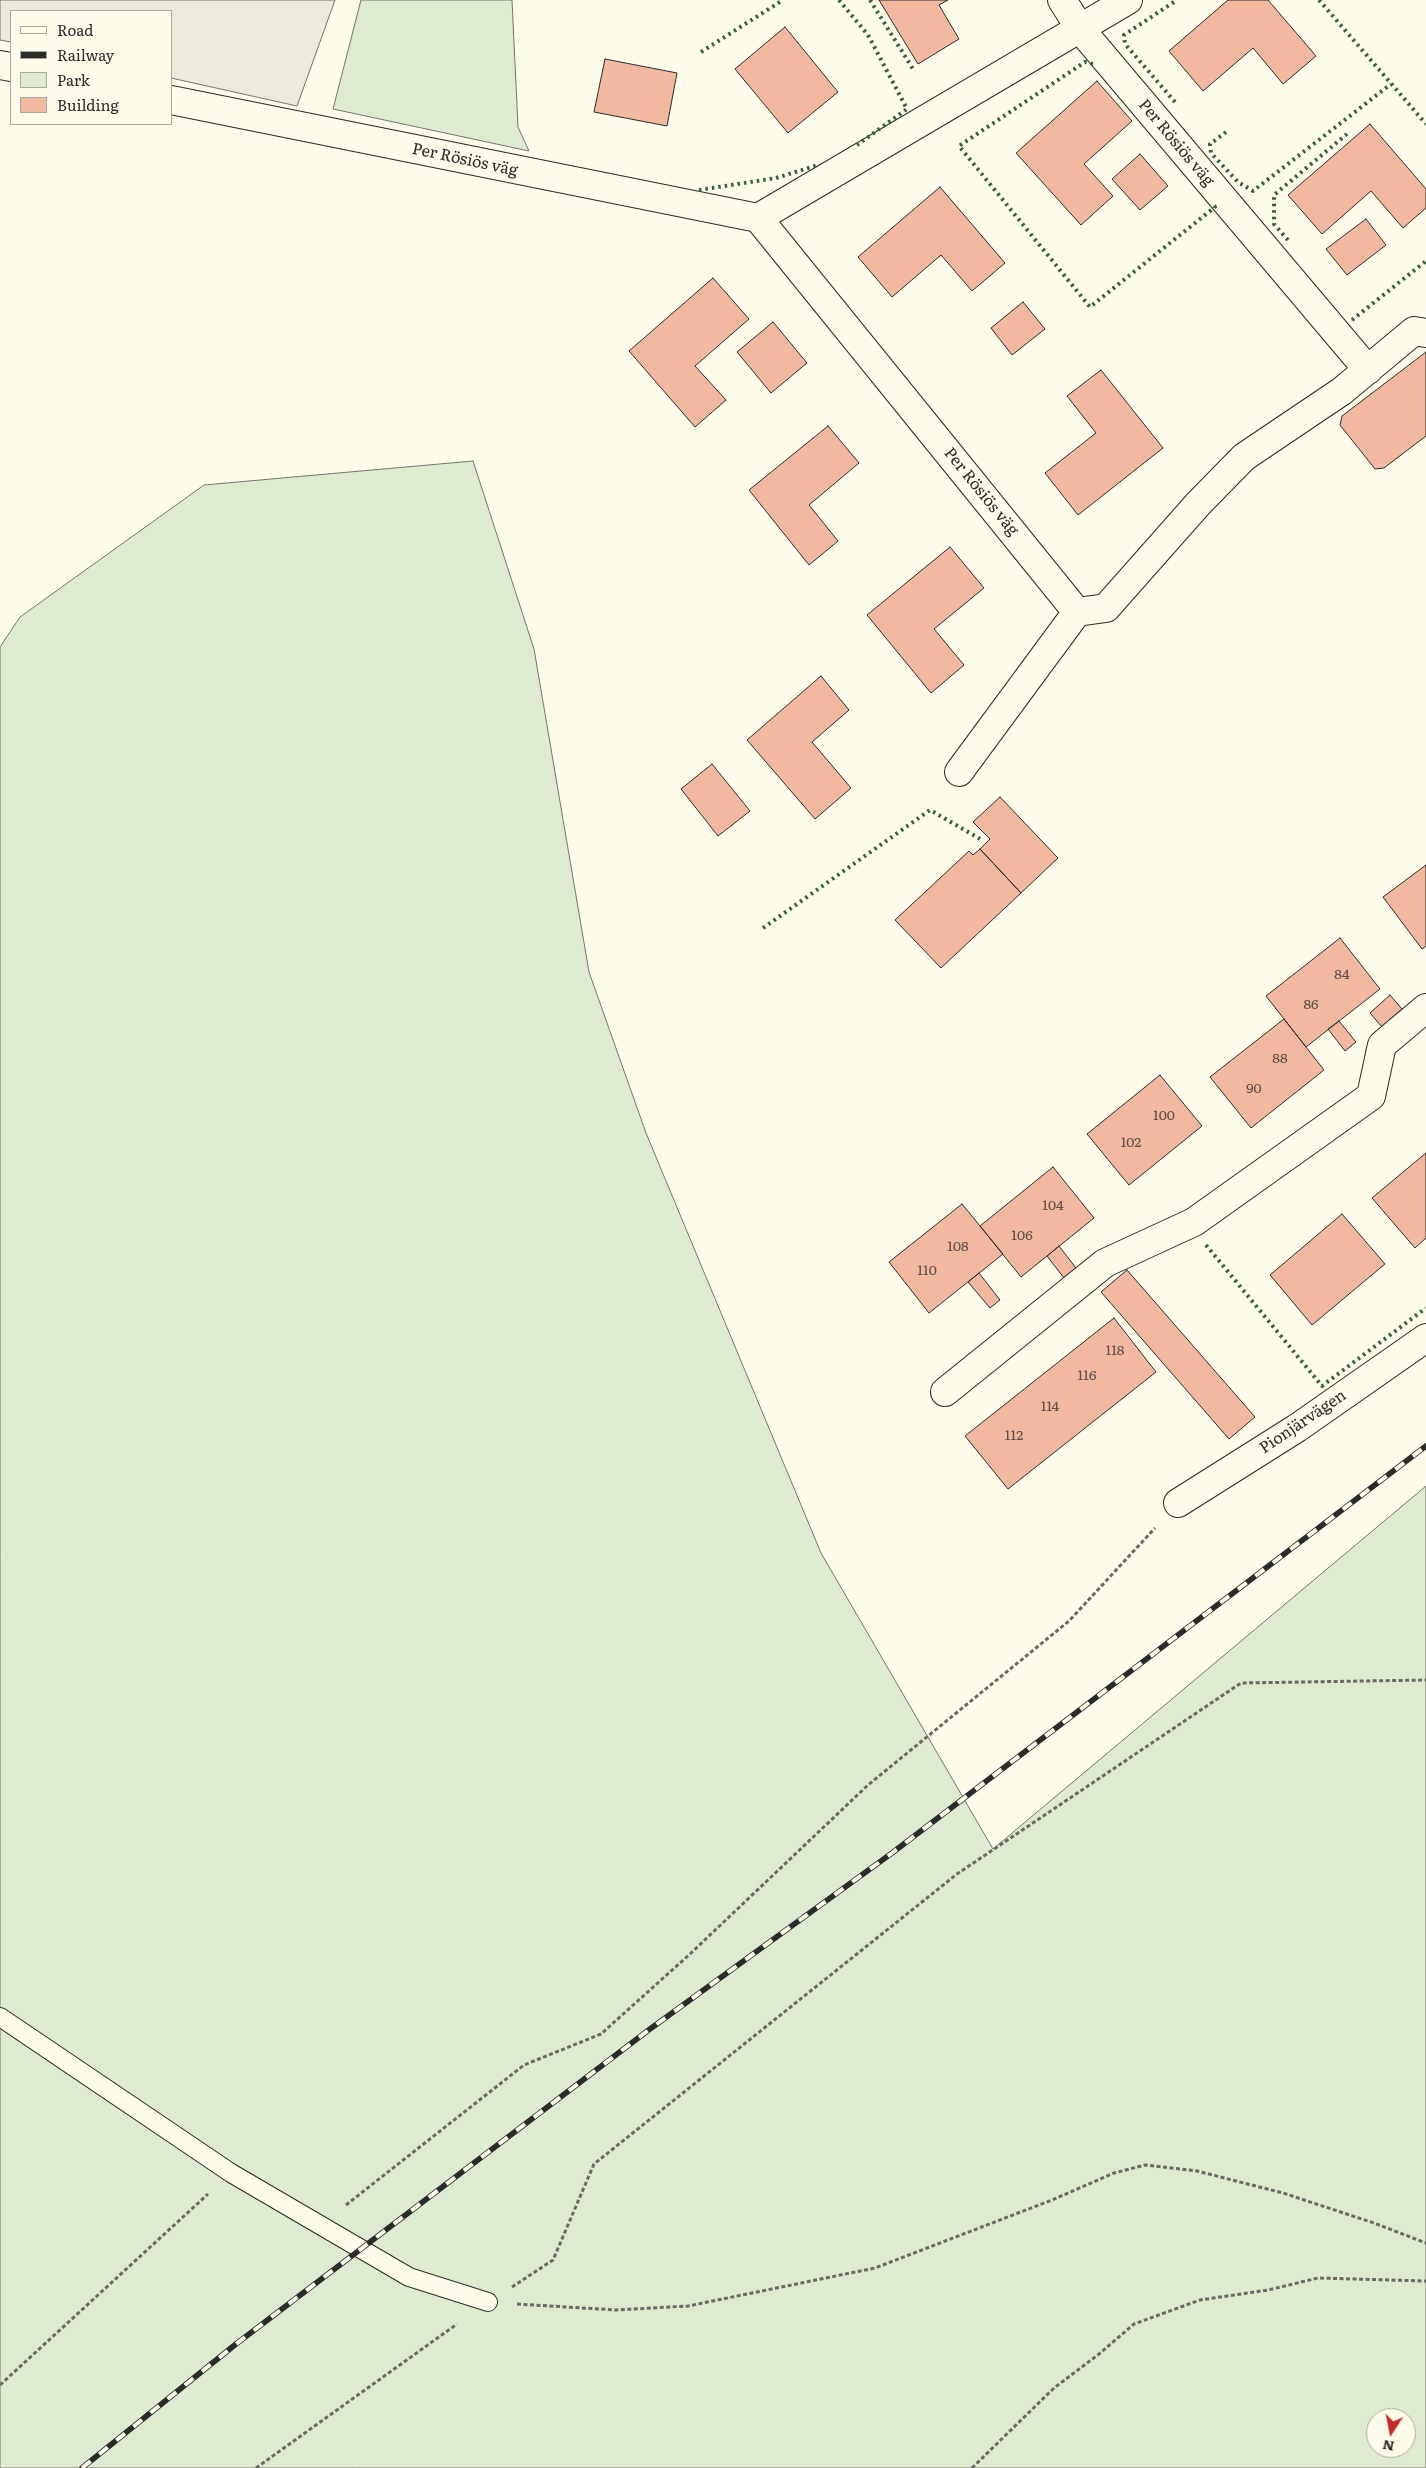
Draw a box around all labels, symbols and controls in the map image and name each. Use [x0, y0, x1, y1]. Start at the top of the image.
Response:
legend [10, 10, 172, 125]
text: Road [57, 18, 93, 41]
text: Railway [57, 43, 114, 66]
text: Park [57, 68, 90, 91]
text: Building [57, 93, 119, 116]
street label: Per Rösiös väg [1134, 96, 1218, 190]
street label: Per Rösiös väg [410, 139, 520, 181]
street label: Per Rösiös väg [940, 444, 1022, 540]
house number: 84 [1334, 967, 1350, 983]
house number: 86 [1303, 997, 1319, 1013]
house number: 88 [1272, 1051, 1288, 1067]
house number: 90 [1246, 1081, 1262, 1097]
house number: 100 [1153, 1108, 1175, 1124]
house number: 102 [1121, 1135, 1141, 1151]
house number: 104 [1042, 1198, 1064, 1214]
house number: 106 [1011, 1228, 1033, 1244]
house number: 108 [947, 1239, 969, 1255]
house number: 110 [917, 1263, 937, 1279]
house number: 118 [1105, 1343, 1125, 1359]
house number: 116 [1078, 1368, 1096, 1384]
street label: Pionjärvägen [1256, 1386, 1350, 1458]
house number: 114 [1041, 1399, 1059, 1415]
house number: 112 [1005, 1428, 1023, 1444]
north arrow [1366, 2408, 1416, 2458]
text: N [1381, 2436, 1396, 2458]

